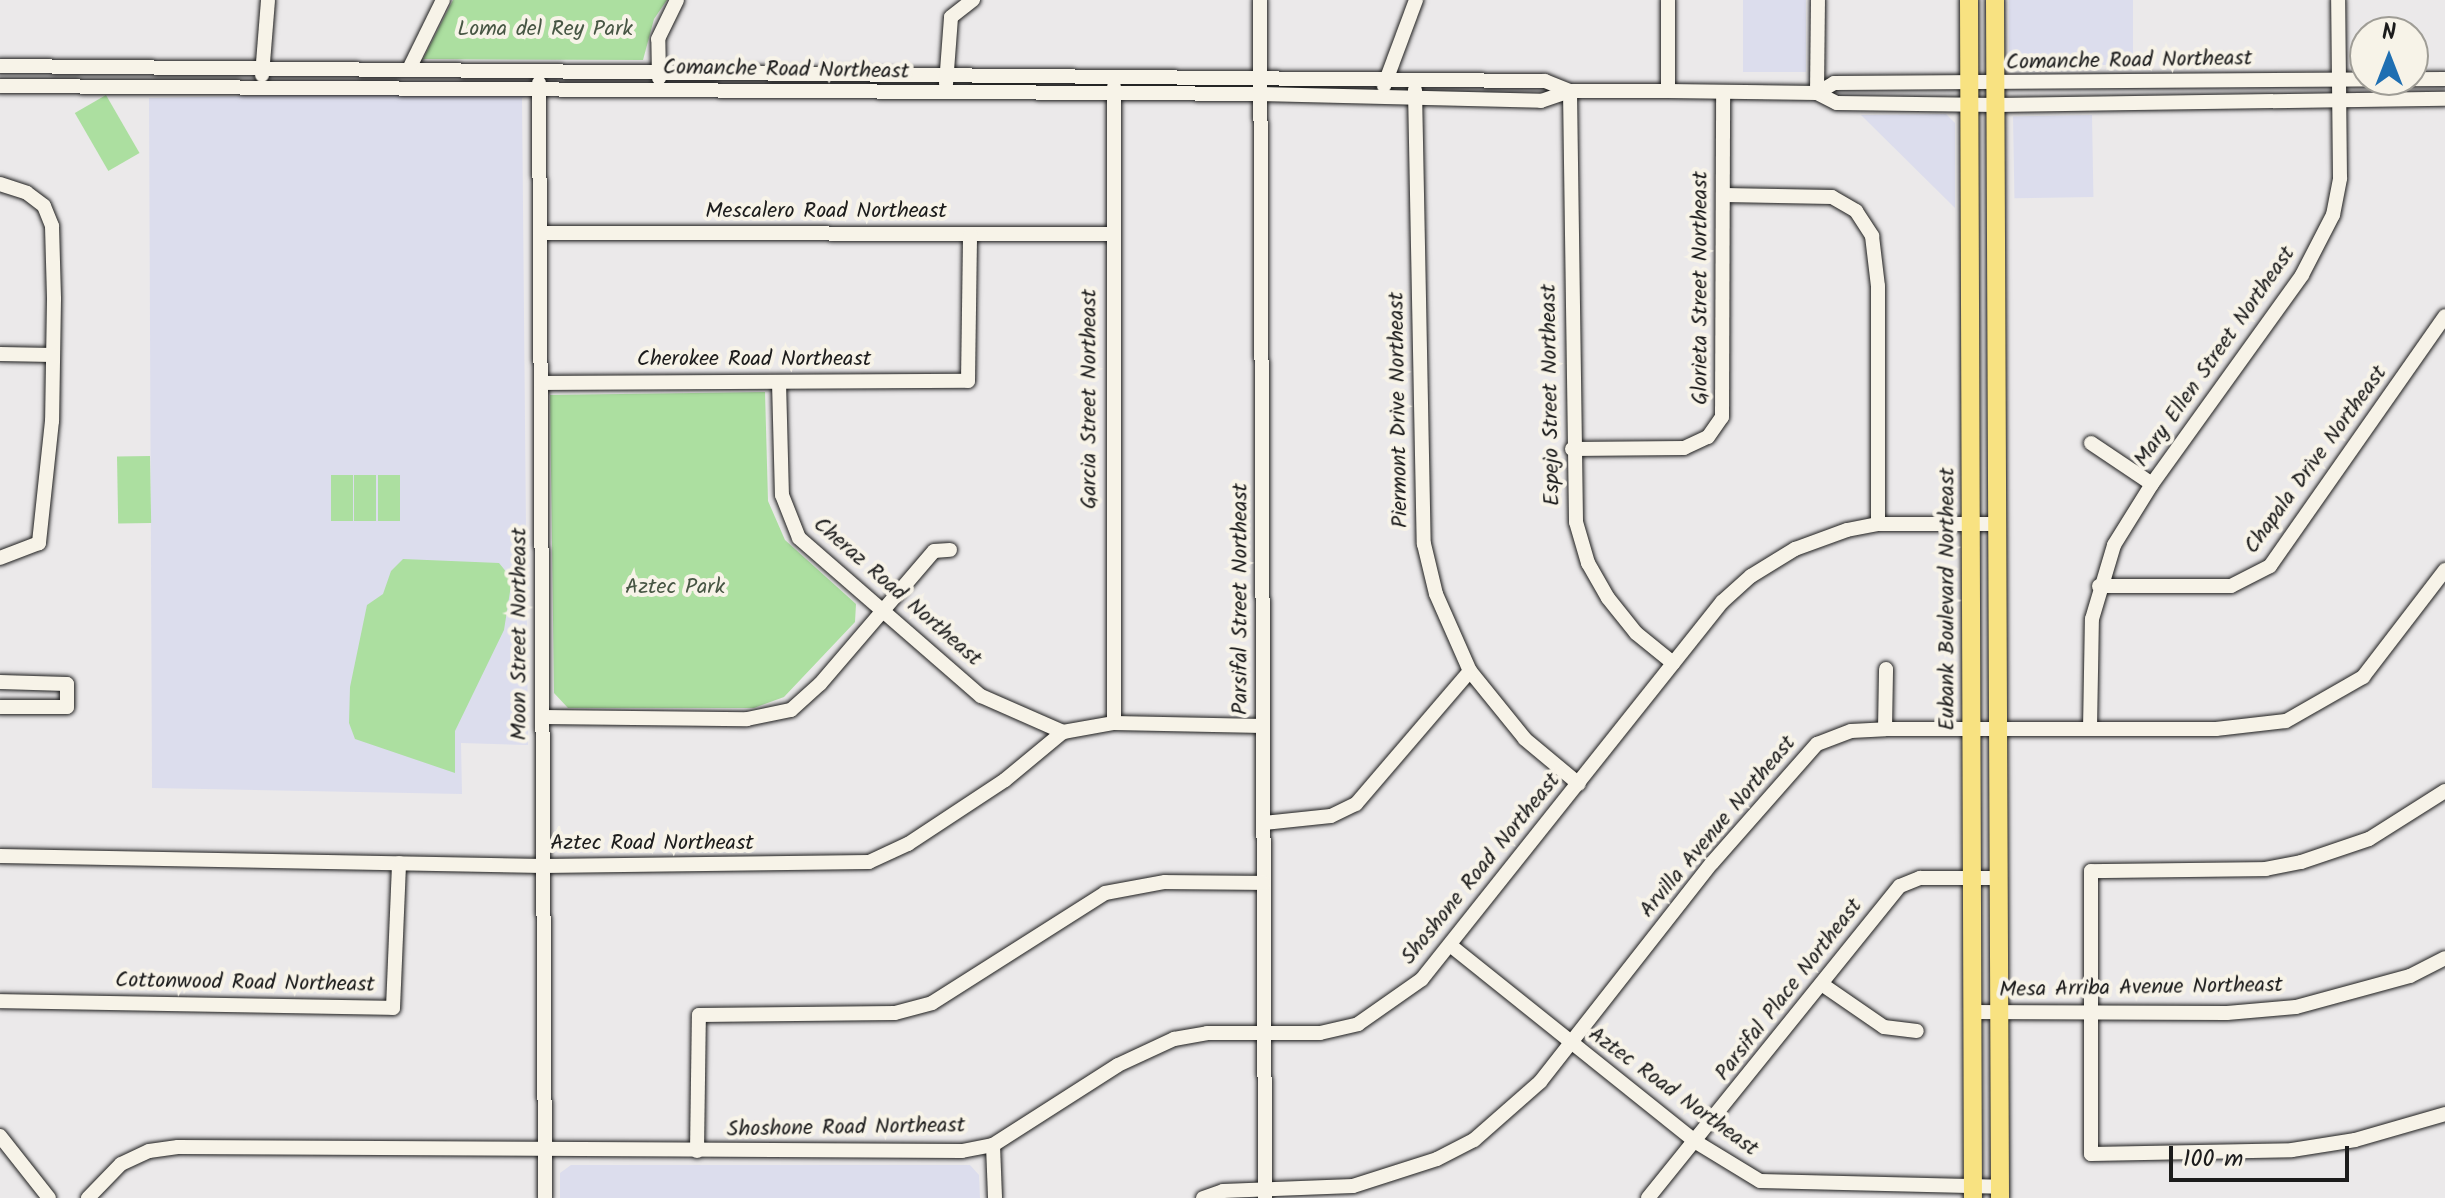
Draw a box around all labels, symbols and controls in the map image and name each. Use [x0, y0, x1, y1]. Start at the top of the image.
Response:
north arrow [2349, 16, 2429, 96]
text: N [2382, 16, 2396, 51]
park label: Loma del Rey Park [457, 17, 633, 43]
street label: Comanche Road Northeast [2006, 46, 2252, 76]
street label: Comanche Road Northeast [663, 55, 909, 85]
street label: Glorieta Street Northeast [1688, 171, 1714, 405]
street label: Mescalero Road Northeast [705, 199, 947, 225]
street label: Mary Ellen Street Northeast [2129, 242, 2301, 472]
street label: Espejo Street Northeast [1536, 284, 1566, 506]
street label: Garcia Street Northeast [1077, 289, 1103, 509]
street label: Piermont Drive Northeast [1384, 292, 1414, 528]
street label: Cherokee Road Northeast [637, 347, 871, 373]
street label: Chapala Drive Northeast [2239, 361, 2393, 559]
street label: Eubank Boulevard Northeast [1935, 467, 1961, 731]
street label: Parsifal Street Northeast [1228, 483, 1254, 715]
street label: Cheraz Road Northeast [807, 512, 987, 672]
street label: Moon Street Northeast [507, 527, 533, 741]
park label: Aztec Park [625, 575, 725, 601]
street label: Arvilla Avenue Northeast [1634, 731, 1802, 923]
street label: Shoshone Road Northeast [1396, 768, 1566, 970]
street label: Aztec Road Northeast [550, 831, 754, 857]
street label: Parsifal Place Northeast [1710, 894, 1868, 1086]
street label: Cottonwood Road Northeast [115, 968, 375, 998]
street label: Mesa Arriba Avenue Northeast [1999, 972, 2283, 1004]
street label: Aztec Road Northeast [1583, 1021, 1763, 1163]
street label: Shoshone Road Northeast [727, 1113, 965, 1143]
scale bar [2173, 1130, 2353, 1180]
text: 100 m [2183, 1140, 2243, 1179]

